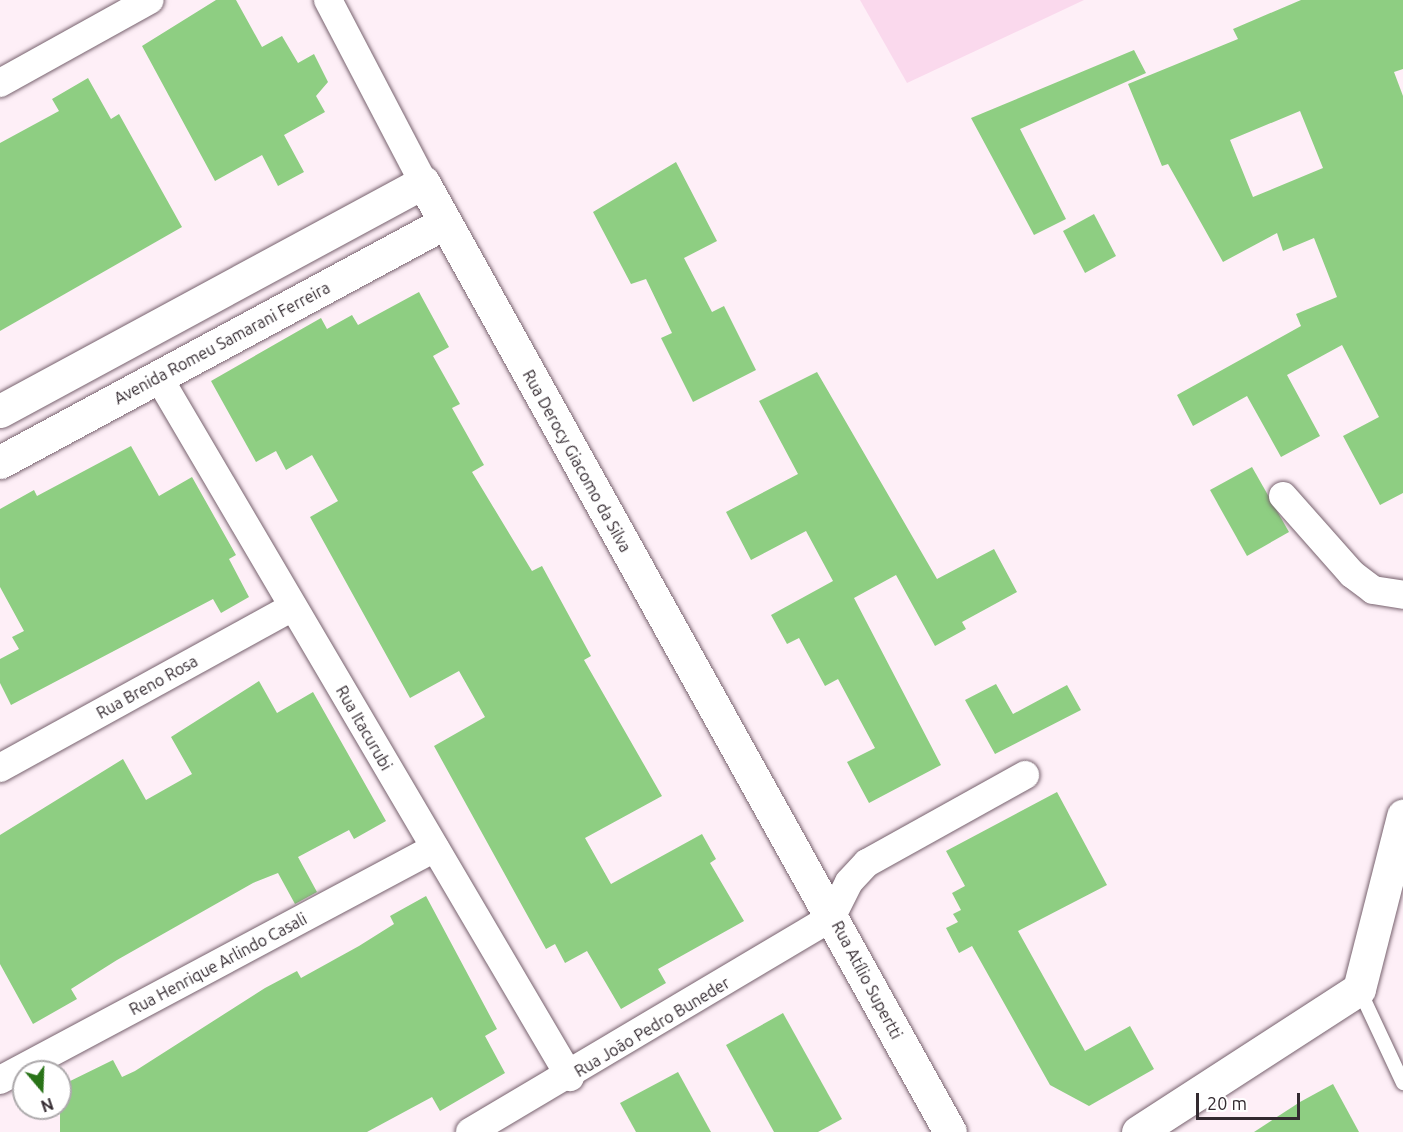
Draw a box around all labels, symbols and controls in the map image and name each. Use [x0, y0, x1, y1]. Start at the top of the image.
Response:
street label: Avenida Romeu Samarani Ferreira [111, 278, 333, 408]
street label: Rua Derocy Giacomo da Silva [519, 366, 635, 556]
street label: Rua Breno Rosa [93, 651, 201, 723]
street label: Rua Itacurubi [332, 682, 396, 774]
street label: Rua Henrique Arlindo Casali [126, 909, 310, 1019]
street label: Rua Atílio Supertti [828, 918, 906, 1042]
street label: Rua João Pedro Buneder [571, 973, 733, 1081]
north arrow [12, 1060, 72, 1120]
scale bar [1199, 1081, 1302, 1119]
text: 20 m [1207, 1093, 1247, 1113]
text: N [39, 1095, 56, 1116]

